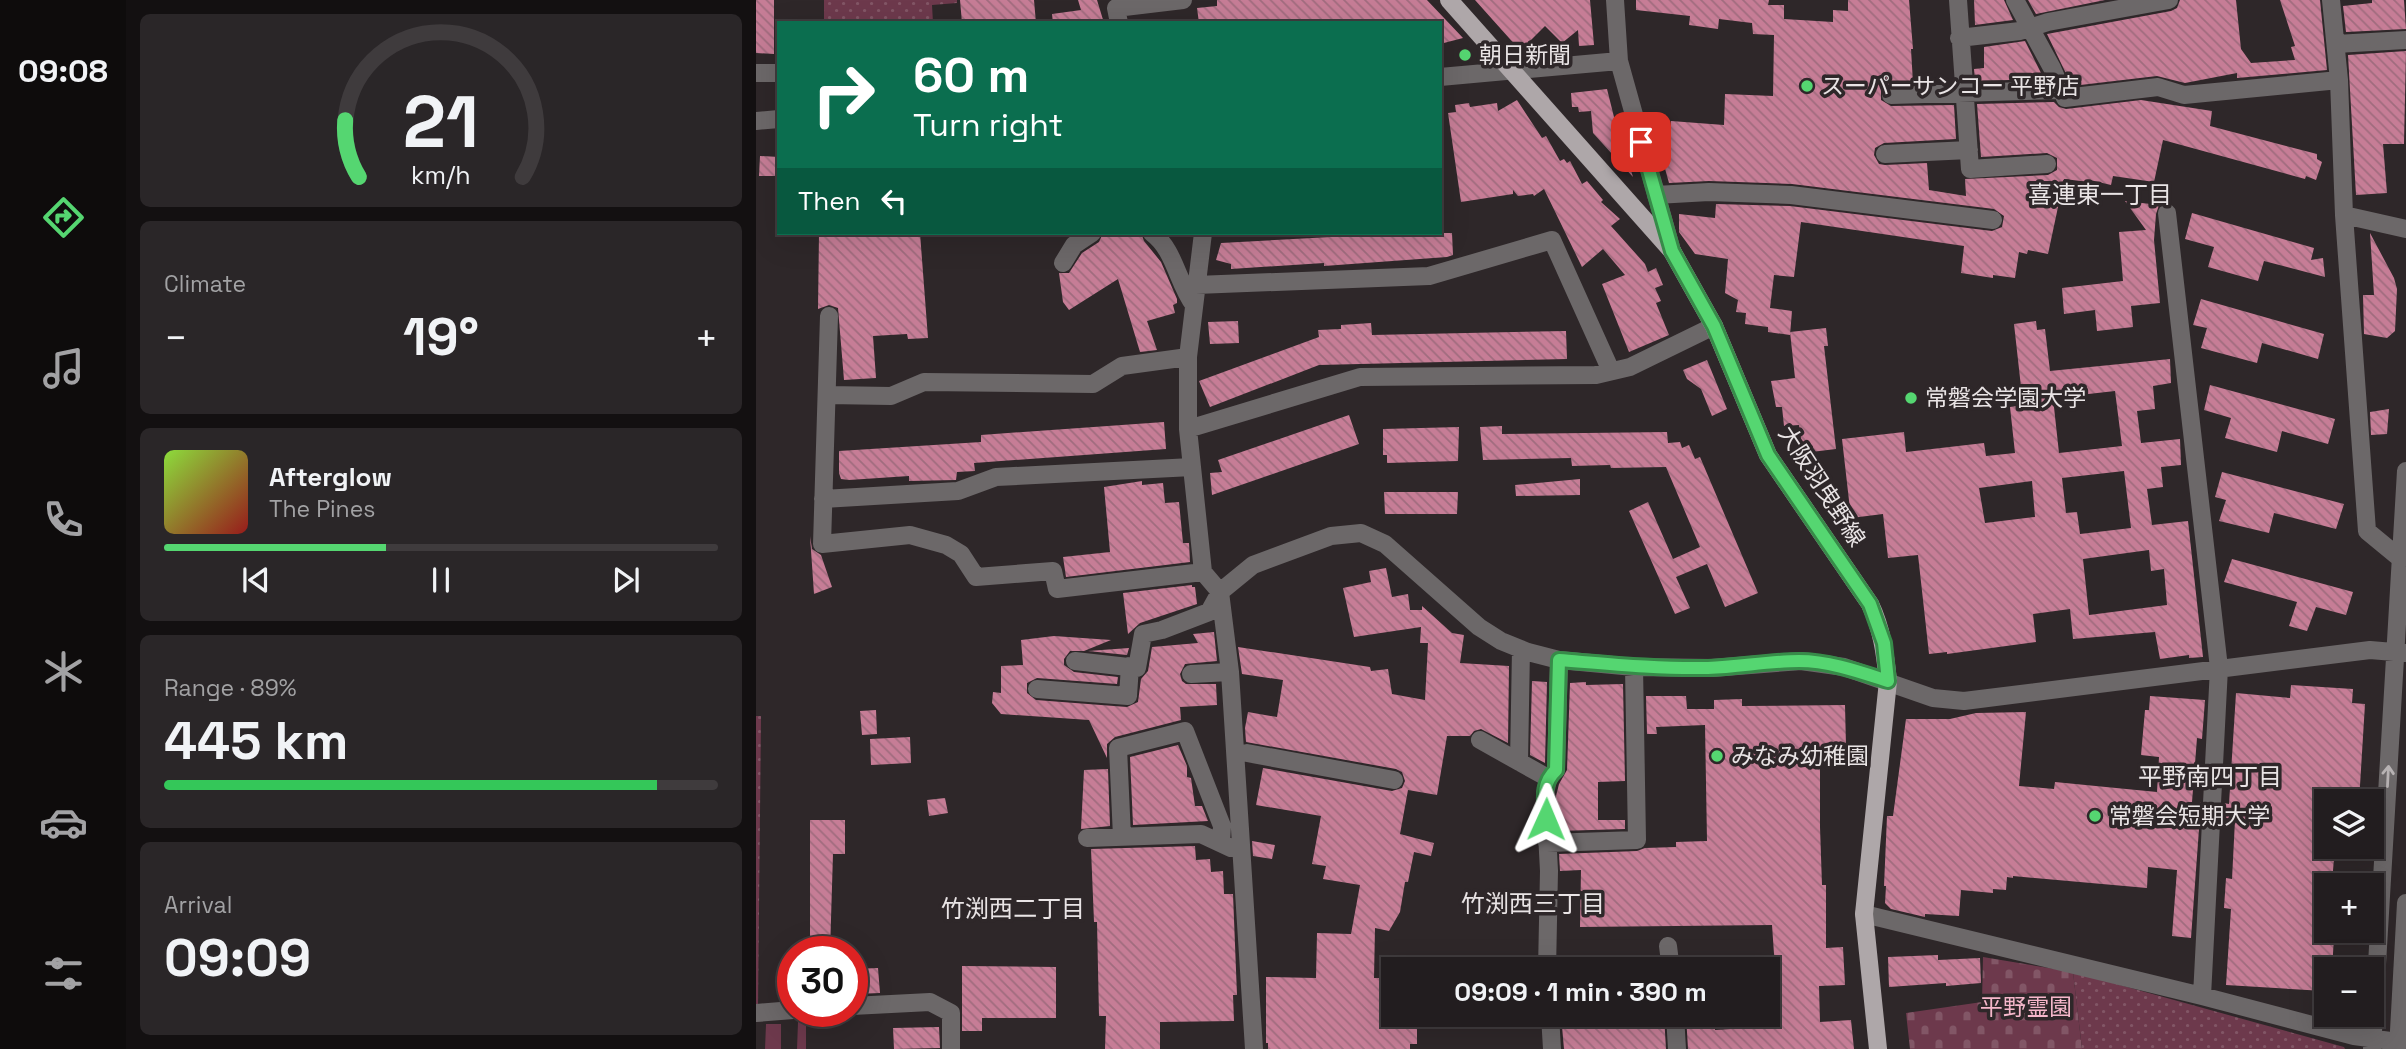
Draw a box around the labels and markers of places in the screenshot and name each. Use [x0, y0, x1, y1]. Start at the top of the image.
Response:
place label: 朝日新聞 [1479, 40, 1571, 70]
marker: 朝日新聞 [1457, 47, 1473, 63]
place label: スーパーサンコー 平野店 [1821, 71, 2079, 101]
marker: スーパーサンコー 平野店 [1799, 78, 1815, 94]
pin [1611, 112, 1671, 172]
place label: 常磐会学園大学 [1925, 383, 2086, 413]
marker: 常磐会学園大学 [1903, 390, 1919, 406]
place label: みなみ幼稚園 [1731, 741, 1869, 771]
marker: みなみ幼稚園 [1709, 748, 1725, 764]
place label: 常磐会短期大学 [2109, 801, 2270, 831]
marker: 常磐会短期大学 [2087, 808, 2103, 824]

